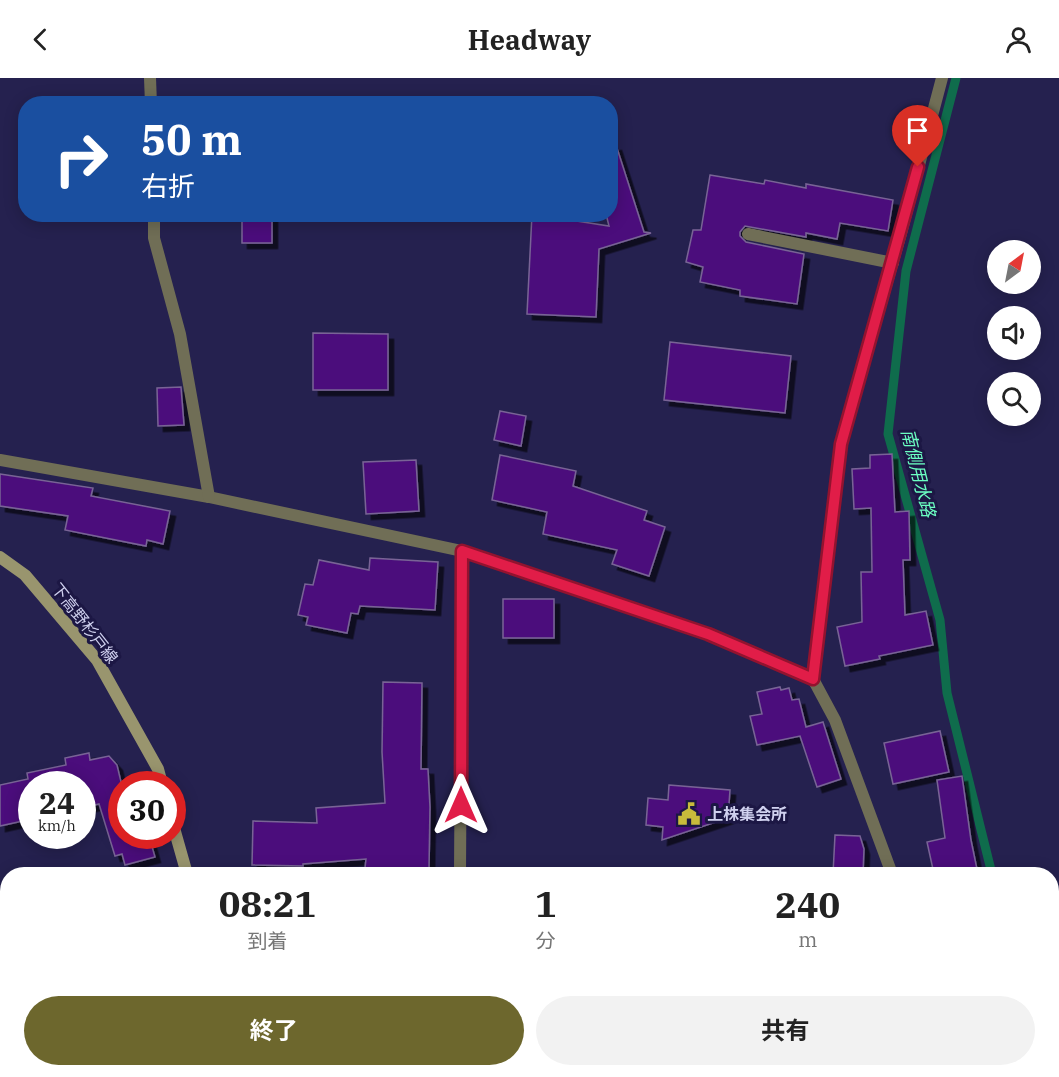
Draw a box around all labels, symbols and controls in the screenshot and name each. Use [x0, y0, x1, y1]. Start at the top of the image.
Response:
text: Headway [468, 22, 591, 57]
icon: back [24, 23, 57, 56]
icon: person [1002, 23, 1035, 56]
pin [892, 105, 943, 167]
text: 50 m [141, 112, 242, 167]
icon: arrive [901, 114, 934, 147]
icon: right [42, 120, 120, 198]
text: 右折 [141, 168, 195, 203]
north arrow [987, 240, 1041, 294]
map controls [987, 240, 1041, 426]
button: sound [987, 306, 1041, 360]
button: search [987, 372, 1041, 426]
water label: 南側用水路 [896, 426, 941, 521]
street label: 下高野杉戸線 [48, 579, 122, 667]
speed limit sign: 30 [108, 771, 186, 849]
position arrow [429, 773, 493, 837]
text: 24 [39, 783, 75, 822]
public building icon: 上株集会所 [676, 801, 702, 827]
place label: 上株集会所 [707, 804, 787, 824]
text: km/h [38, 816, 76, 835]
text: 08:21 [219, 880, 316, 927]
text: 1 [535, 880, 557, 927]
text: 240 [775, 881, 840, 928]
text: m [798, 926, 817, 953]
text: 到着 [247, 927, 287, 954]
text: 分 [536, 927, 556, 954]
button: 終了 [24, 996, 524, 1065]
button: 共有 [536, 996, 1035, 1065]

